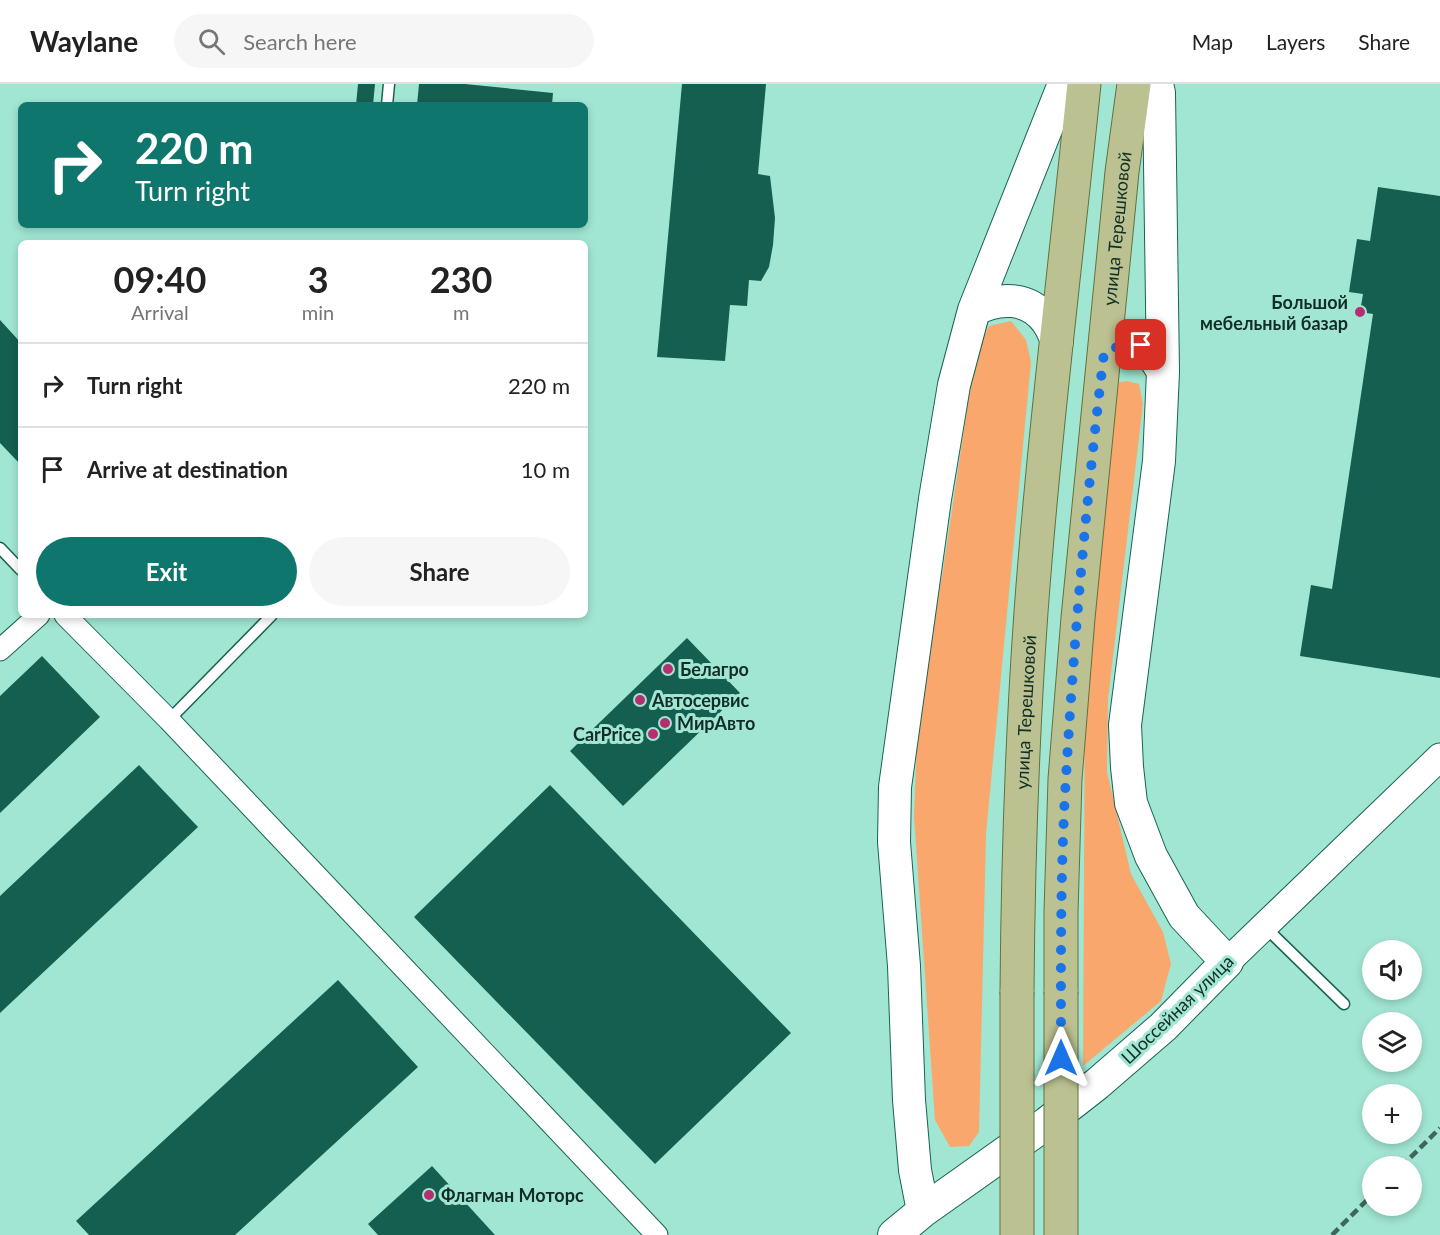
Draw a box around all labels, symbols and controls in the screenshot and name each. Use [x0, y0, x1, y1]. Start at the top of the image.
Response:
search box [174, 14, 594, 68]
text: Waylane [30, 24, 138, 58]
icon: search [195, 25, 228, 58]
text: Search here [243, 28, 357, 55]
text: Map [1192, 29, 1233, 54]
text: Layers [1266, 29, 1325, 54]
text: Share [1358, 29, 1410, 54]
text: 220 m [135, 123, 253, 173]
icon: right [36, 126, 114, 204]
street label: улица Терешковой [1098, 150, 1136, 307]
text: Turn right [135, 174, 250, 207]
text: 09:40 [114, 257, 206, 301]
text: 3 [308, 257, 329, 301]
text: 230 [430, 257, 492, 301]
place label: Большой мебельный базар [1200, 291, 1348, 334]
text: Arrival [131, 300, 189, 324]
text: min [302, 300, 334, 324]
text: m [453, 300, 469, 324]
marker: Большой мебельный базар [1353, 305, 1367, 319]
pin [1115, 319, 1166, 370]
icon: arrive [1124, 328, 1157, 361]
icon: right [36, 369, 69, 402]
text: Turn right [87, 372, 182, 399]
text: 220 m [508, 372, 570, 399]
icon: arrive [36, 453, 69, 486]
text: Arrive at destination [87, 456, 288, 483]
text: 10 m [521, 456, 570, 483]
button: Exit [36, 537, 297, 606]
button: Share [309, 537, 570, 606]
street label: улица Терешковой [1010, 634, 1040, 790]
place label: Белагро [680, 658, 749, 680]
marker: Белагро [661, 662, 675, 676]
place label: Автосервис [651, 689, 750, 711]
marker: Автосервис [633, 693, 647, 707]
place label: МирАвто [677, 712, 755, 734]
marker: МирАвто [658, 716, 672, 730]
place label: CarPrice [573, 723, 641, 745]
marker: CarPrice [646, 727, 660, 741]
map controls [1362, 940, 1422, 1216]
button: sound [1362, 940, 1422, 1000]
street label: Шоссейная улица [1116, 950, 1238, 1068]
button: layers [1362, 1012, 1422, 1072]
position arrow [1029, 1026, 1093, 1090]
button: + [1362, 1084, 1422, 1144]
button: − [1362, 1156, 1422, 1216]
place label: Флагман Моторс [441, 1184, 584, 1206]
marker: Флагман Моторс [422, 1188, 436, 1202]

